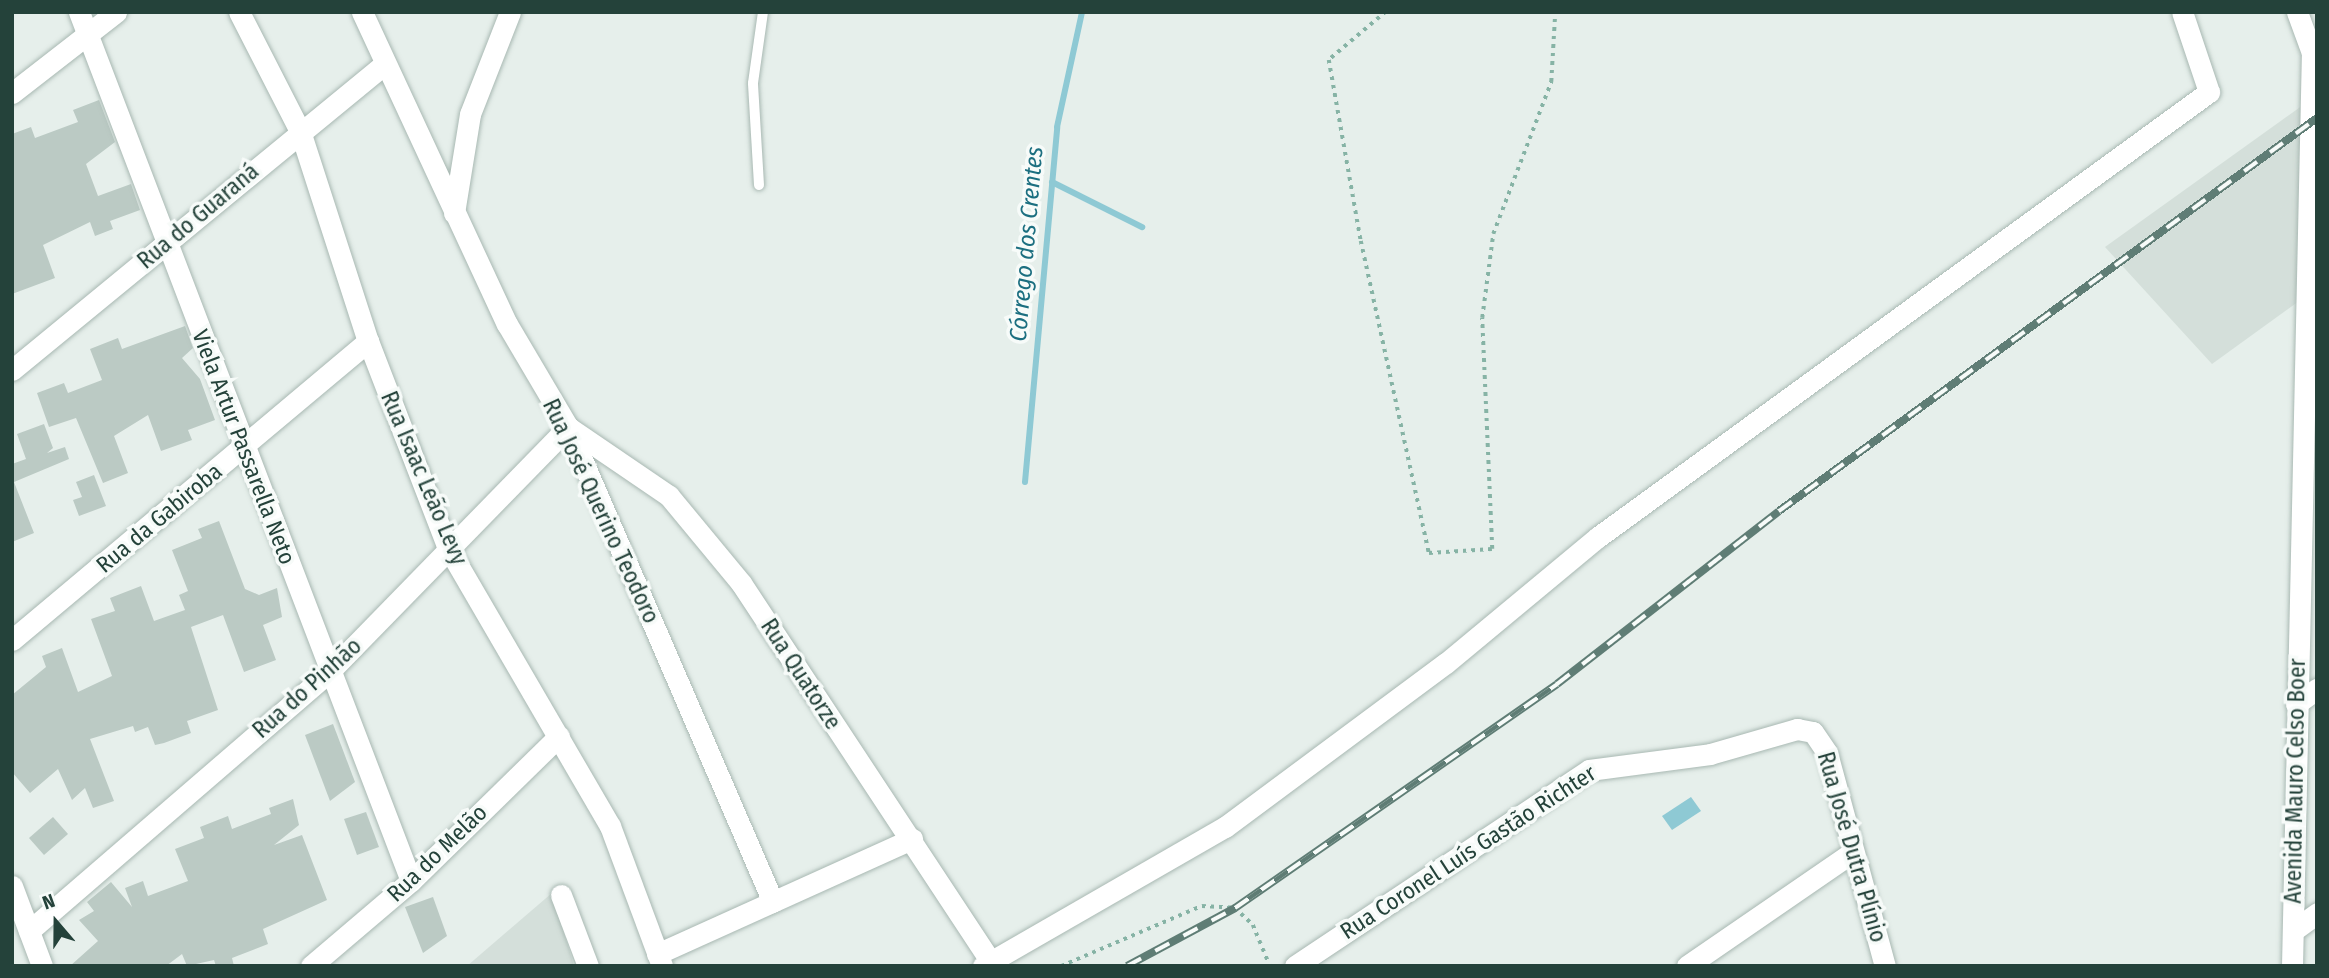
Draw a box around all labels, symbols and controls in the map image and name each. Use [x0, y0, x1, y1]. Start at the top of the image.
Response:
water label: Córrego dos Crentes [1004, 145, 1050, 343]
street label: Rua do Guaraná [132, 157, 264, 275]
street label: Viela Artur Passarella Neto [186, 326, 302, 568]
street label: Rua Isaac Leão Levy [375, 387, 473, 569]
street label: Rua José Querino Teodoro [537, 394, 665, 628]
street label: Rua da Gabiroba [91, 457, 227, 579]
street label: Rua Quatorze [755, 614, 847, 734]
street label: Rua do Pinhão [247, 632, 367, 744]
street label: Avenida Mauro Celso Boer [2279, 658, 2311, 904]
street label: Rua José Dutra Plínio [1812, 749, 1892, 945]
street label: Rua Coronel Luís Gastão Richter [1335, 759, 1601, 945]
street label: Rua do Melão [381, 799, 493, 907]
north arrow [21, 887, 91, 957]
text: N [39, 889, 58, 915]

